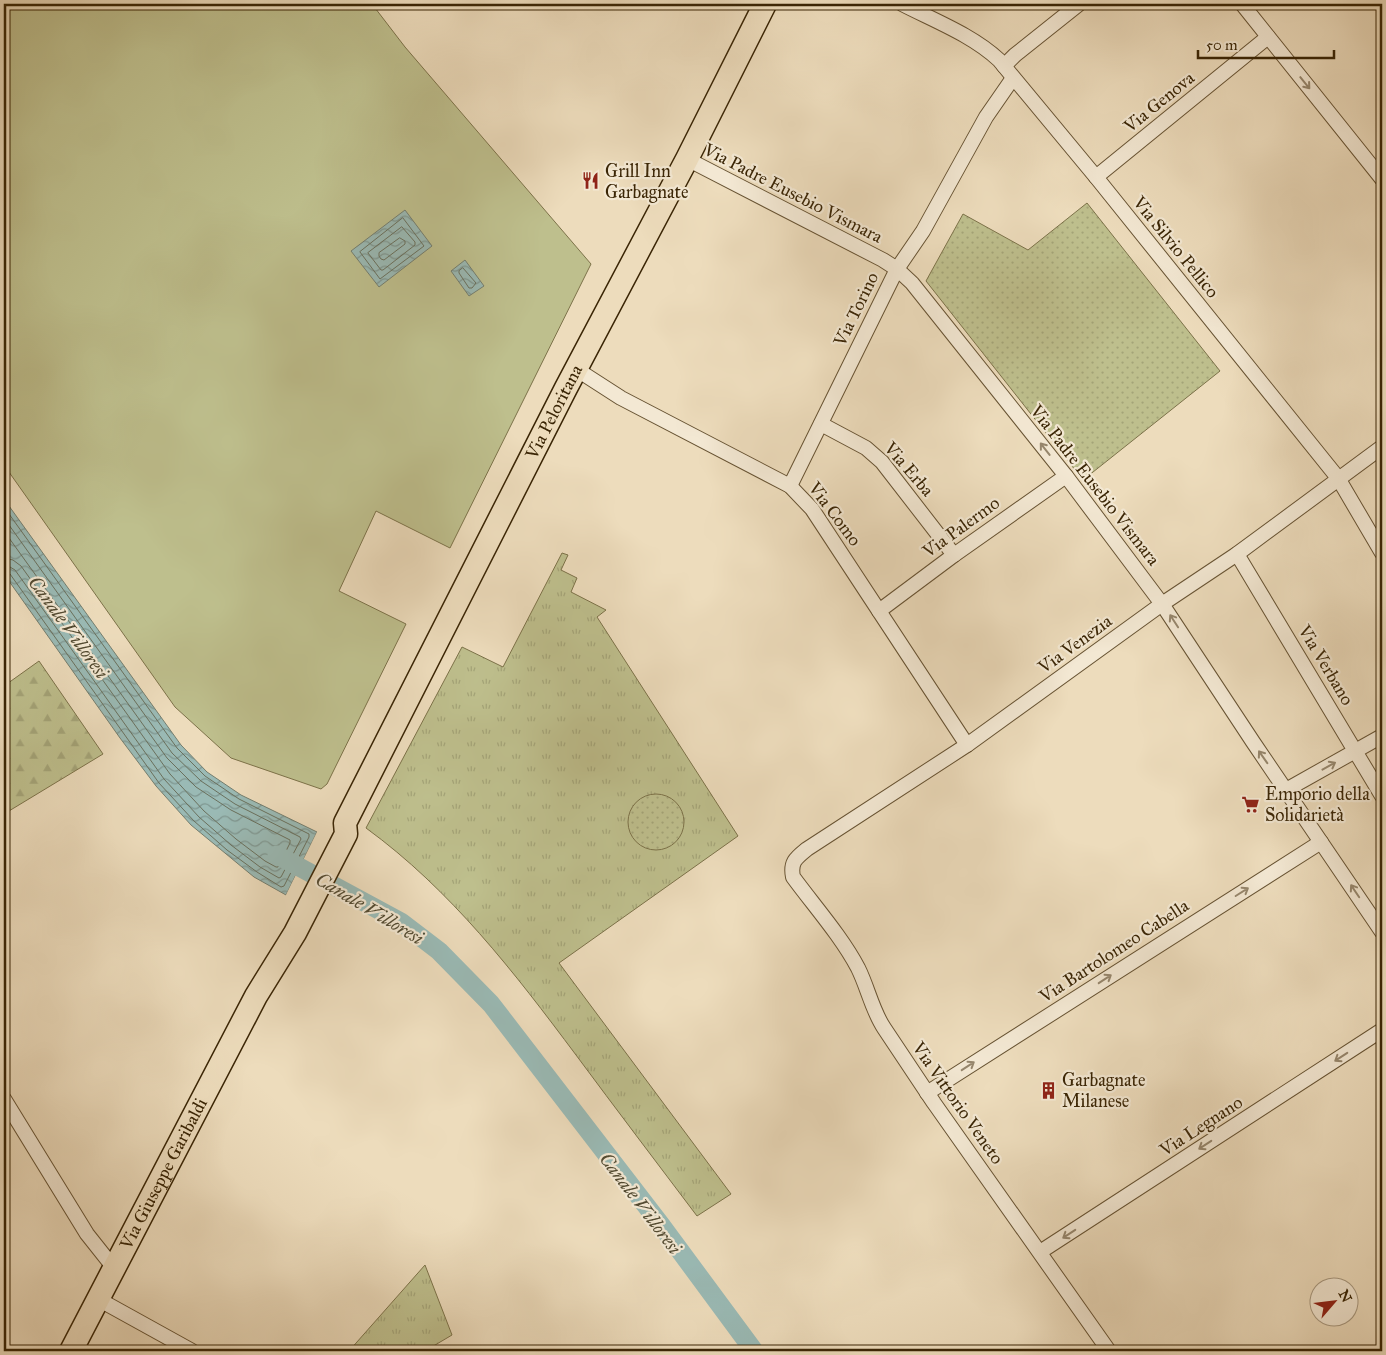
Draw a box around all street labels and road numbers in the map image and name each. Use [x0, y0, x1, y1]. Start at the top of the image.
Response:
street label: Via Genova [1118, 67, 1199, 138]
street label: Via Padre Eusebio Vismara [699, 138, 886, 248]
street label: Via Silvio Pellico [1128, 191, 1224, 302]
street label: Via Torino [828, 268, 883, 350]
street label: Via Peloritana [520, 361, 588, 464]
street label: Via Padre Eusebio Vismara [1025, 399, 1165, 570]
street label: Via Erba [879, 437, 939, 501]
street label: Via Como [803, 477, 866, 550]
street label: Via Palermo [917, 492, 1004, 563]
street label: Via Venezia [1033, 610, 1116, 679]
street label: Via Verbano [1293, 620, 1359, 709]
street label: Via Bartolomeo Cabella [1034, 894, 1193, 1008]
street label: Via Vittorio Veneto [907, 1037, 1008, 1168]
street label: Via Legnano [1155, 1091, 1247, 1162]
street label: Via Giuseppe Garibaldi [114, 1094, 212, 1254]

